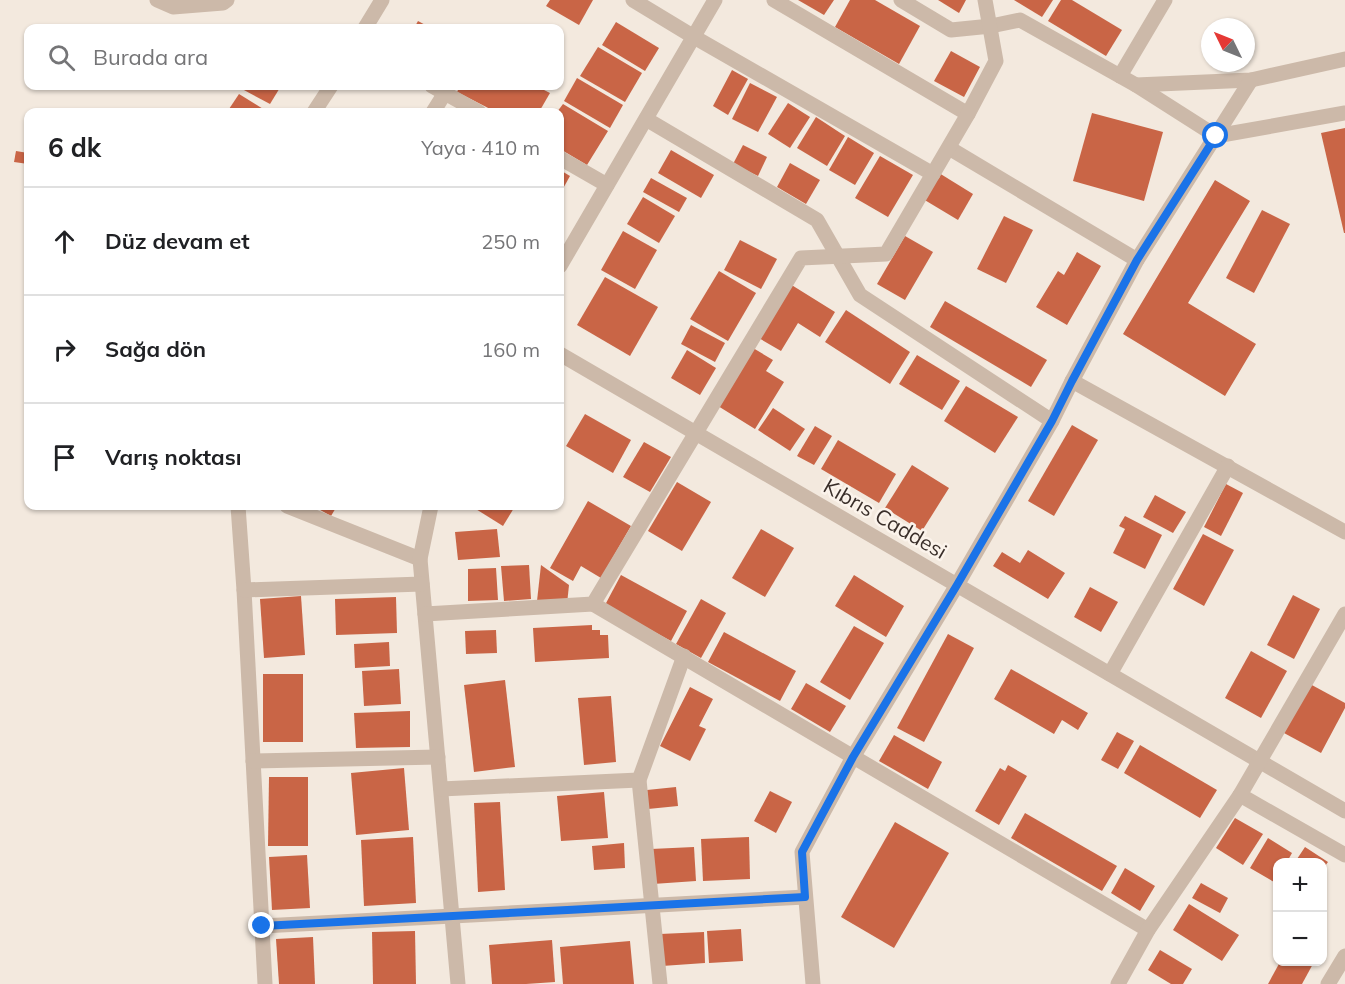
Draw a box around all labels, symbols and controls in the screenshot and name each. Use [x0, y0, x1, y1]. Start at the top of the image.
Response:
north arrow [1201, 18, 1255, 72]
search box [24, 24, 564, 90]
icon: search [45, 41, 78, 74]
text: Burada ara [93, 43, 208, 71]
route start [1202, 122, 1228, 148]
text: 6 dk [48, 131, 101, 164]
text: Yaya · 410 m [421, 135, 540, 160]
icon: ahead [48, 225, 81, 258]
text: Düz devam et [105, 227, 250, 255]
text: 250 m [481, 229, 540, 254]
icon: right [48, 333, 81, 366]
text: Sağa dön [105, 335, 206, 363]
text: 160 m [481, 337, 540, 362]
icon: arrive [48, 441, 81, 474]
text: Varış noktası [105, 443, 241, 471]
street label: Kıbrıs Caddesi [819, 472, 952, 564]
map controls [1273, 858, 1327, 966]
button: + [1273, 858, 1327, 912]
route end [248, 912, 274, 938]
button: − [1273, 912, 1327, 966]

